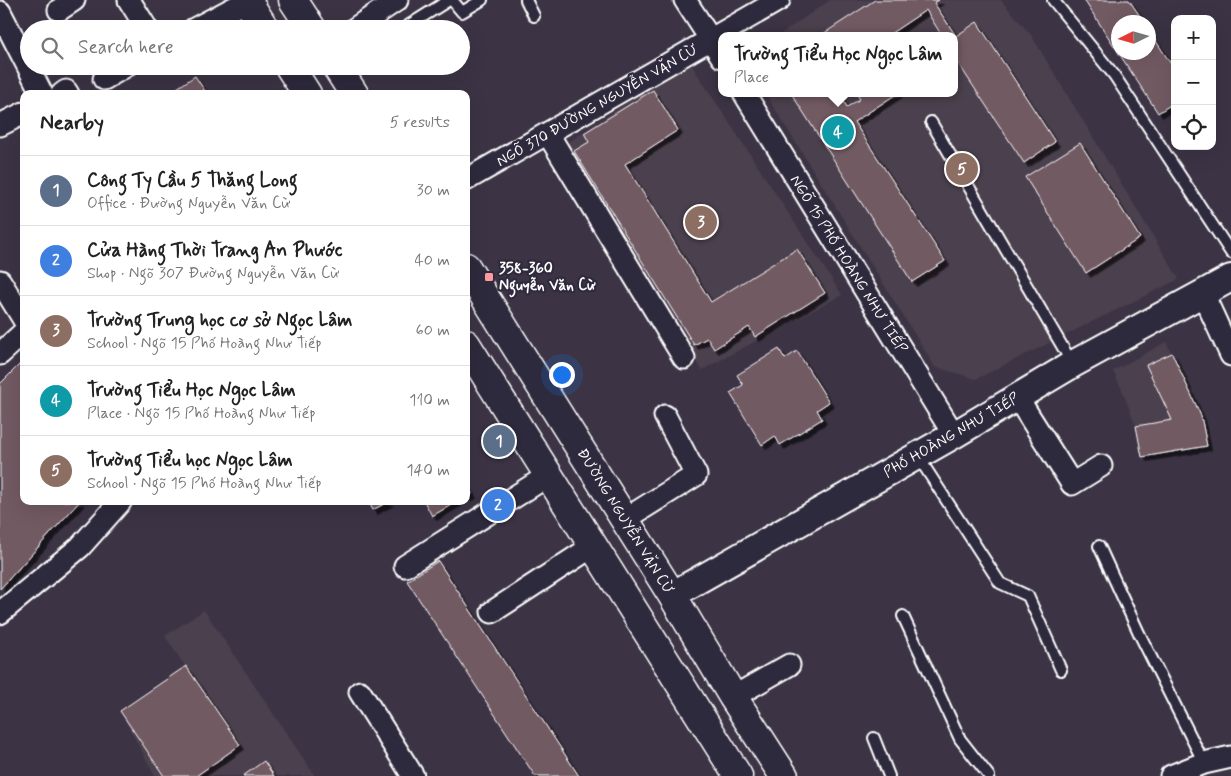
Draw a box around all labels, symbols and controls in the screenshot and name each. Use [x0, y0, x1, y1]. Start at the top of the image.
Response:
north arrow [1111, 15, 1156, 60]
map controls [1171, 15, 1216, 150]
button: + [1171, 15, 1216, 60]
search box [20, 20, 470, 75]
popup [718, 32, 958, 97]
icon: search [38, 34, 66, 62]
text: Search here [78, 35, 174, 60]
street label: NGÕ 370 ĐƯỜNG NGUYỄN VĂN CỪ [492, 39, 702, 172]
text: Trường Tiểu Học Ngọc Lâm [734, 42, 942, 67]
button: − [1171, 60, 1216, 105]
text: Place [734, 67, 769, 88]
button: locate [1171, 105, 1216, 150]
text: Nearby [40, 109, 104, 137]
text: 5 results [390, 112, 450, 133]
pin: 4 [822, 113, 854, 151]
pin: 5 [946, 150, 978, 188]
text: Công Ty Cầu 5 Thăng Long [87, 168, 298, 193]
street label: NGÕ 15 PHỐ HOÀNG NHƯ TIẾP [785, 171, 912, 357]
text: 1 [52, 180, 60, 201]
text: 30 m [417, 180, 450, 201]
text: Office · Đường Nguyễn Văn Cừ [87, 193, 291, 214]
pin: 3 [685, 203, 717, 241]
text: Cửa Hàng Thời Trang An Phước [87, 238, 343, 263]
text: 2 [52, 250, 60, 271]
text: 40 m [414, 250, 450, 271]
place label: 358-360 Nguyễn Văn Cừ [499, 259, 596, 298]
text: Shop · Ngõ 307 Đường Nguyễn Văn Cừ [87, 263, 340, 284]
marker: 358-360 Nguyễn Văn Cừ [483, 271, 495, 283]
text: Trường Trung học cơ sở Ngọc Lâm [87, 308, 352, 333]
text: 3 [52, 320, 60, 341]
text: 60 m [416, 320, 450, 341]
text: School · Ngõ 15 Phố Hoàng Như Tiếp [87, 333, 322, 354]
your location [549, 362, 575, 388]
text: Trường Tiểu Học Ngọc Lâm [87, 378, 296, 403]
street label: PHỐ HOÀNG NHƯ TIẾP [879, 388, 1023, 483]
text: 4 [51, 390, 61, 411]
text: 110 m [409, 390, 450, 411]
text: Place · Ngõ 15 Phố Hoàng Như Tiếp [87, 403, 316, 424]
pin: 1 [483, 422, 515, 460]
street label: ĐƯỜNG NGUYỄN VĂN CỪ [572, 444, 679, 598]
text: Trường Tiểu học Ngọc Lâm [87, 448, 293, 473]
text: 5 [51, 460, 61, 481]
text: 140 m [406, 460, 450, 481]
text: School · Ngõ 15 Phố Hoàng Như Tiếp [87, 473, 322, 494]
pin: 2 [482, 486, 514, 524]

